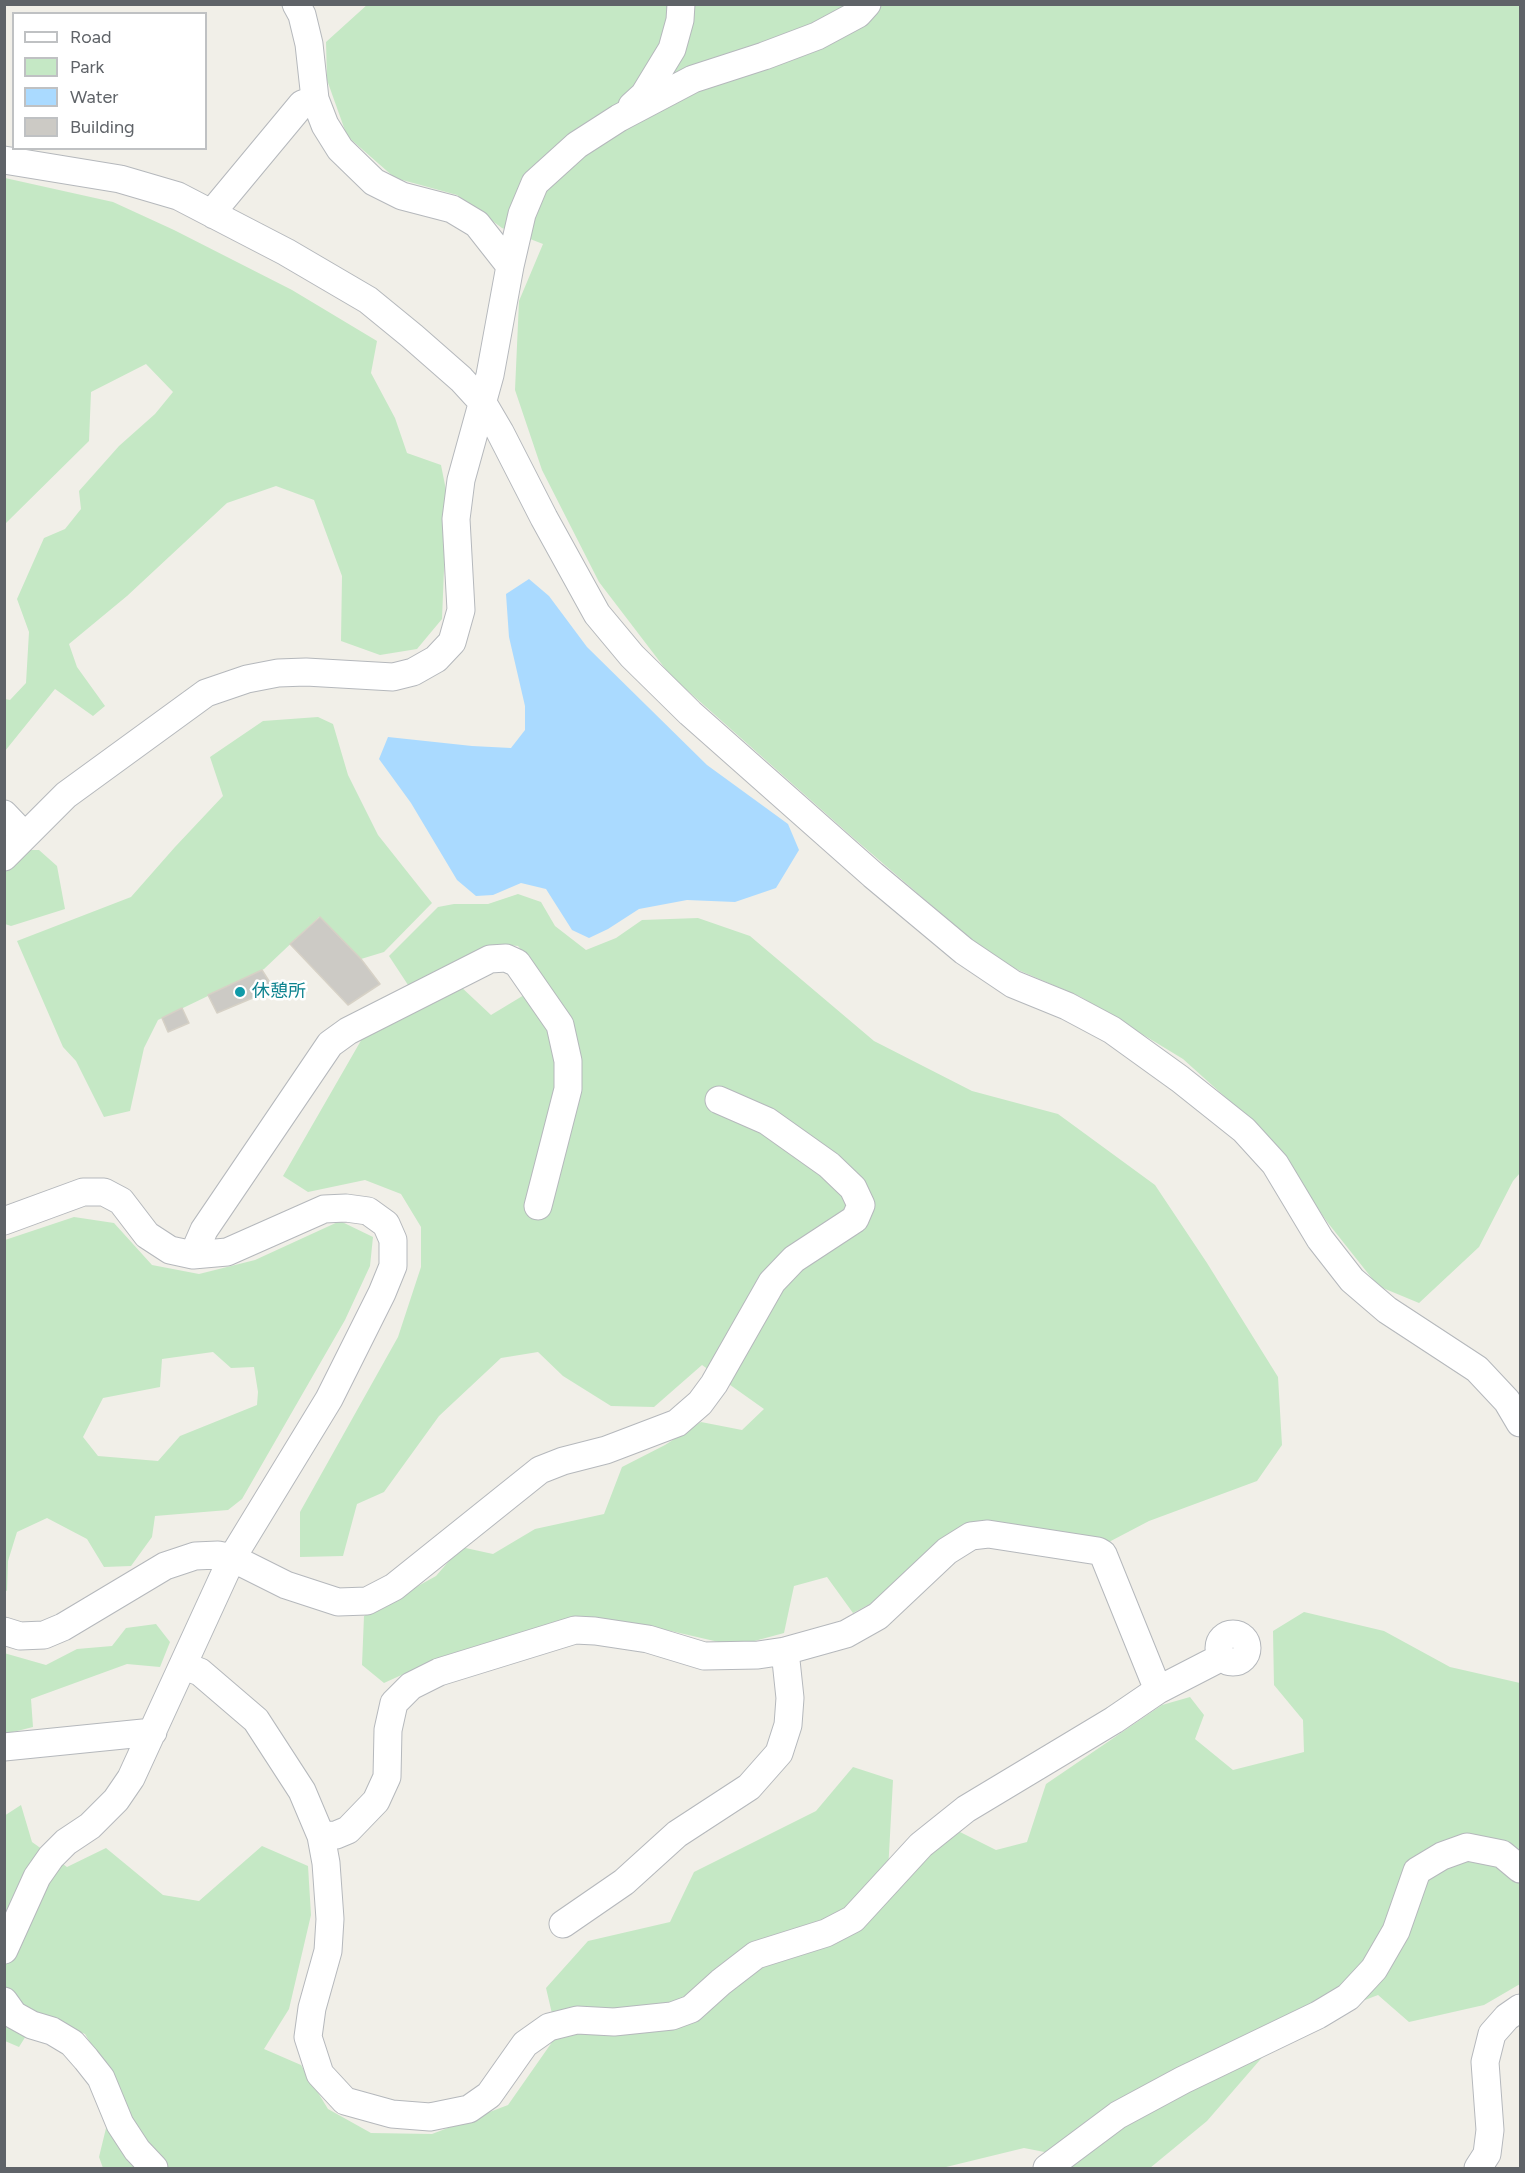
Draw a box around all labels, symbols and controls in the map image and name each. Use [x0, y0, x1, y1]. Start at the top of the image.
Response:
legend [12, 12, 207, 150]
text: Road [70, 26, 111, 48]
text: Park [70, 56, 104, 78]
text: Water [70, 86, 118, 108]
text: Building [70, 116, 135, 138]
place label: 休憩所 [252, 981, 306, 1003]
marker: 休憩所 [233, 985, 247, 999]

